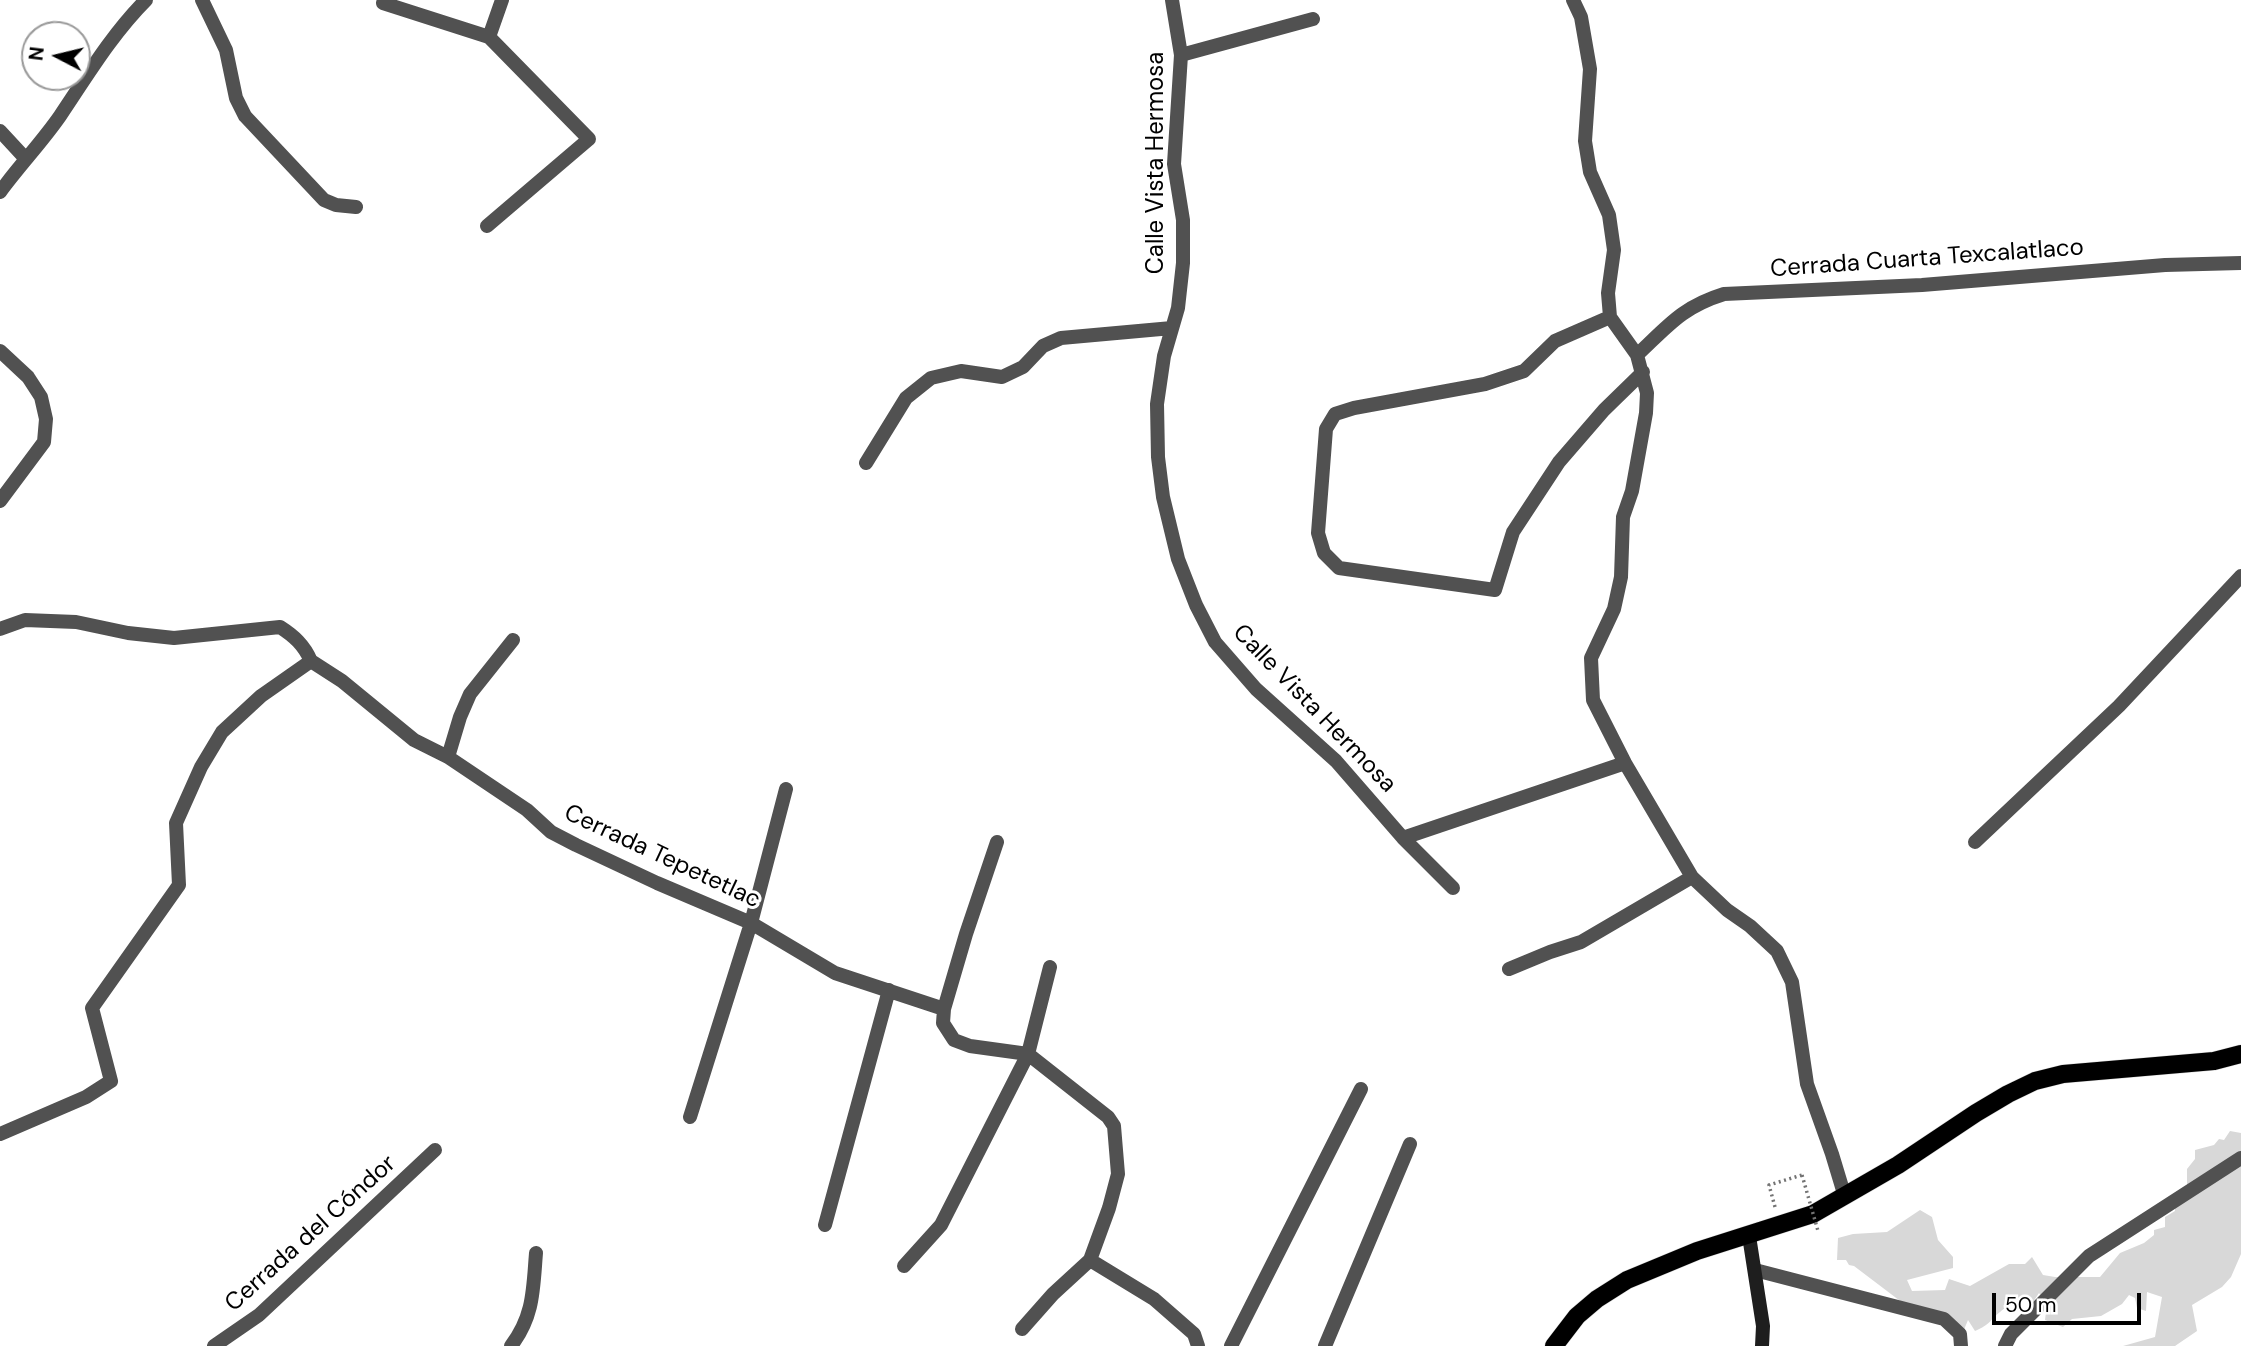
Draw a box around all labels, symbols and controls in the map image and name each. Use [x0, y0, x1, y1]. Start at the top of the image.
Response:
north arrow [21, 21, 91, 91]
text: N [23, 45, 50, 62]
street label: Calle Vista Hermosa [1143, 52, 1171, 274]
street label: Cerrada Cuarta Texcalatlaco [1769, 234, 2085, 284]
street label: Calle Vista Hermosa [1226, 619, 1402, 799]
street label: Cerrada Tepetetlac [559, 799, 765, 915]
street label: Cerrada del Cóndor [220, 1150, 402, 1318]
scale bar [1996, 1280, 2145, 1324]
text: 50 m [2005, 1291, 2056, 1319]

